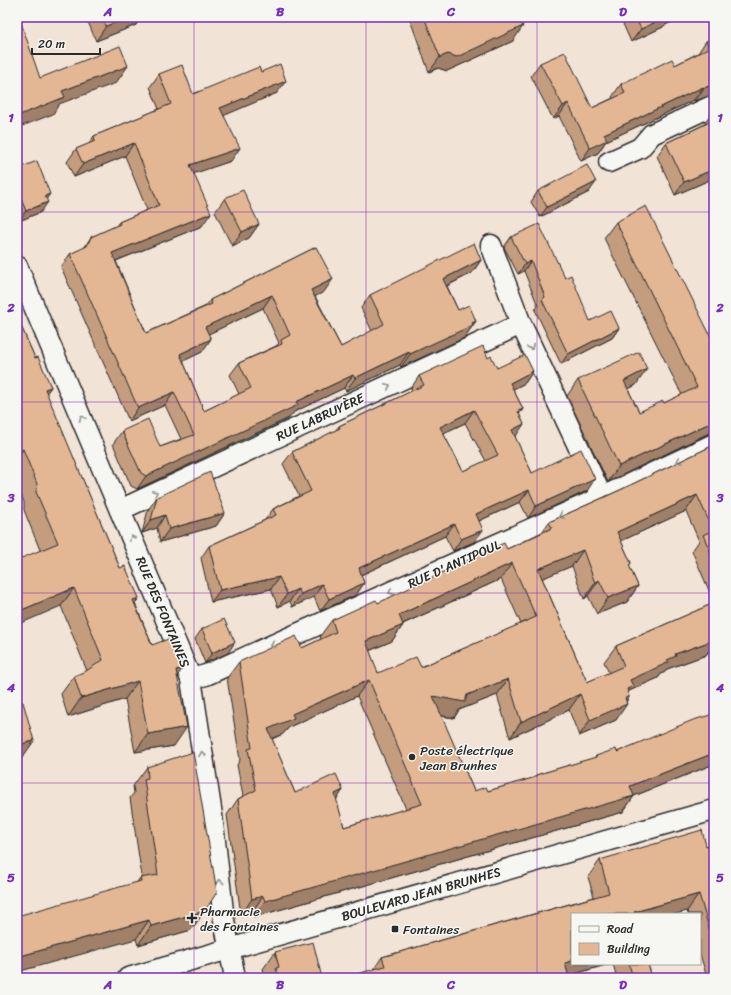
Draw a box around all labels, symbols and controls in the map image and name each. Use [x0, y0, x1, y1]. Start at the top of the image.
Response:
text: A [103, 0, 112, 23]
text: B [276, 0, 285, 23]
text: C [446, 0, 456, 23]
text: D [619, 0, 627, 23]
scale bar [32, 30, 100, 56]
text: 20 m [38, 33, 65, 55]
text: 1 [8, 106, 14, 129]
text: 1 [717, 106, 723, 129]
text: 2 [6, 296, 15, 319]
text: 2 [715, 296, 724, 319]
one-way arrow [526, 343, 534, 350]
one-way arrow [383, 383, 391, 391]
street label: RUE LABRUYÈRE [272, 386, 369, 448]
one-way arrow [79, 415, 87, 423]
one-way arrow [675, 456, 683, 464]
text: 3 [6, 486, 15, 509]
text: 3 [715, 486, 724, 509]
one-way arrow [151, 490, 159, 498]
one-way arrow [558, 511, 565, 519]
street label: RUE D'ANTIPOUL [404, 533, 504, 595]
one-way arrow [129, 535, 137, 543]
street label: RUE DES FONTAINES [129, 553, 197, 671]
one-way arrow [388, 587, 396, 595]
one-way arrow [269, 640, 277, 648]
text: 4 [6, 676, 16, 699]
text: 4 [715, 676, 725, 699]
place label: Poste électrique Jean Brunhes [419, 739, 514, 777]
one-way arrow [198, 751, 207, 757]
marker: Poste électrique Jean Brunhes [407, 752, 417, 762]
street label: BOULEVARD JEAN BRUNHES [339, 860, 503, 928]
text: 5 [7, 866, 15, 889]
text: 5 [716, 866, 724, 889]
one-way arrow [216, 879, 225, 886]
place label: Pharmacie des Fontaines [200, 900, 279, 938]
marker: Pharmacie des Fontaines [187, 913, 197, 923]
legend [571, 913, 701, 965]
place label: Fontaines [403, 918, 460, 941]
text: Road [607, 918, 634, 940]
marker: Fontaines [390, 924, 400, 934]
text: Building [607, 938, 650, 960]
text: A [103, 973, 112, 995]
text: B [276, 973, 285, 995]
text: C [446, 973, 456, 995]
text: D [619, 973, 627, 995]

